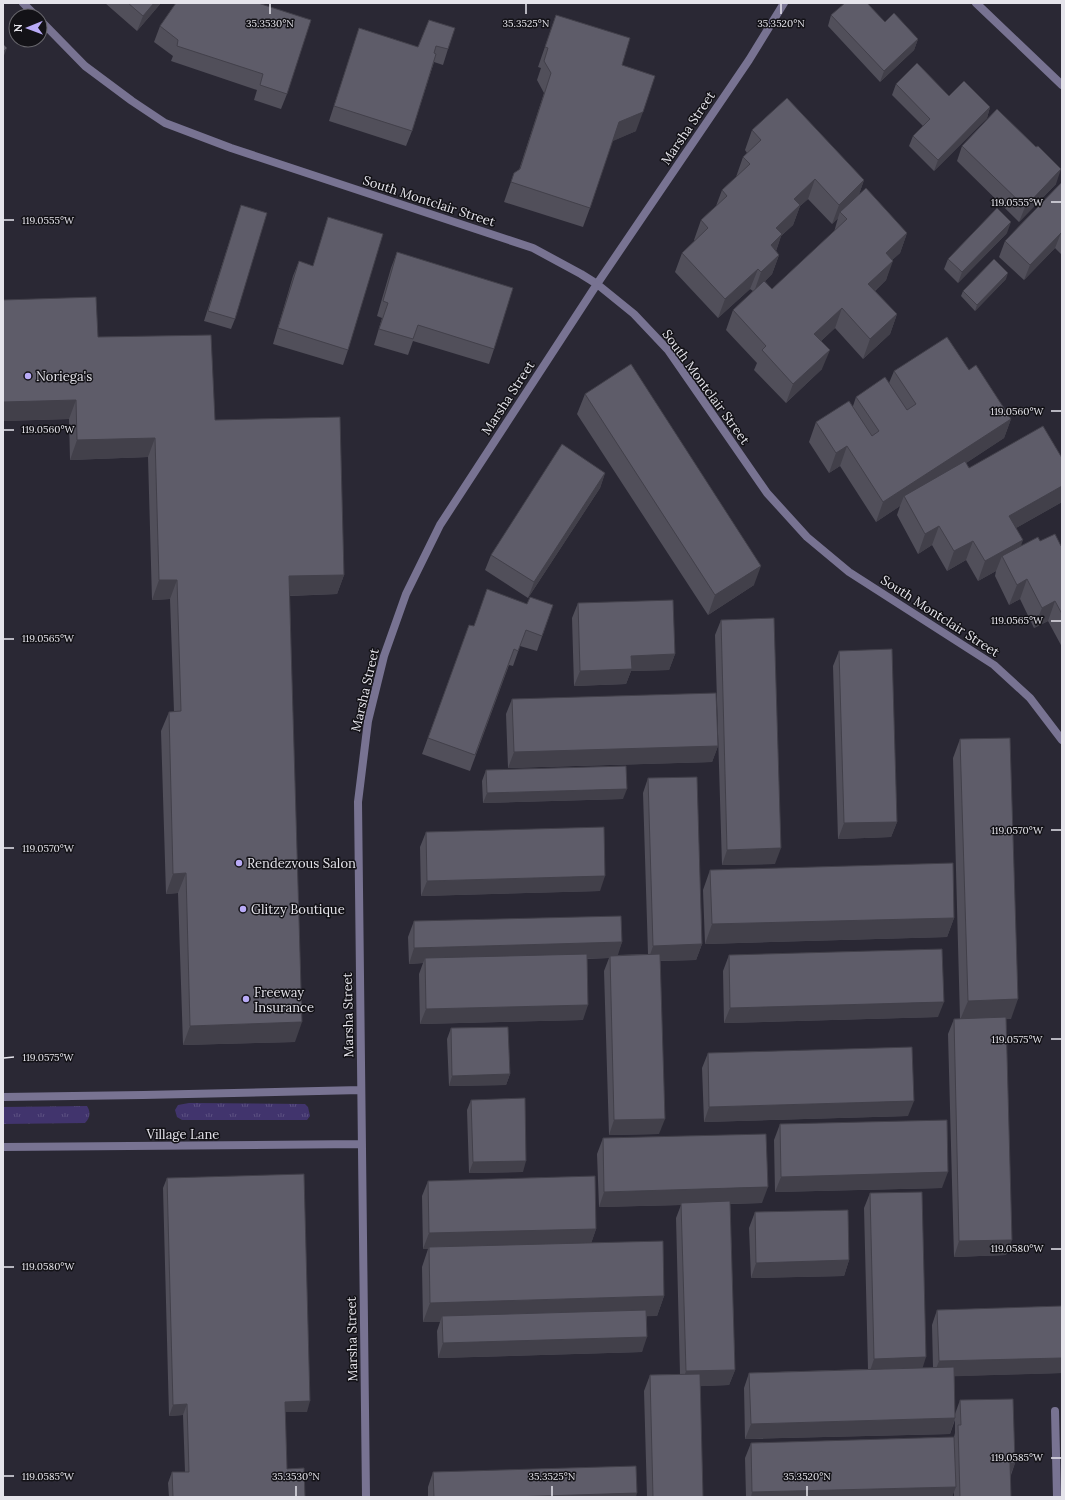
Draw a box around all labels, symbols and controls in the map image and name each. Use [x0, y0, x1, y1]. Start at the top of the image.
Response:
north arrow [8, 8, 48, 48]
text: 35.3530°N [246, 17, 294, 30]
text: 35.3525°N [503, 17, 550, 30]
text: 35.3520°N [757, 17, 805, 30]
text: N [11, 23, 25, 33]
street label: Marsha Street [657, 88, 719, 168]
street label: South Montclair Street [361, 172, 497, 230]
text: 119.0555°W [991, 196, 1044, 209]
text: 119.0555°W [22, 214, 75, 227]
street label: South Montclair Street [659, 326, 753, 448]
street label: Marsha Street [478, 358, 538, 438]
place label: Noriega's [36, 368, 92, 385]
marker: Noriega's [23, 371, 33, 381]
text: 119.0560°W [991, 405, 1044, 418]
text: 119.0560°W [22, 423, 75, 436]
street label: South Montclair Street [878, 571, 1002, 661]
text: 119.0565°W [991, 614, 1044, 627]
text: 119.0565°W [22, 632, 75, 645]
street label: Marsha Street [347, 647, 383, 733]
text: 119.0570°W [991, 824, 1044, 837]
text: 119.0570°W [22, 842, 75, 855]
place label: Rendezvous Salon [247, 855, 356, 872]
marker: Rendezvous Salon [234, 858, 244, 868]
place label: Glitzy Boutique [251, 901, 345, 918]
marker: Glitzy Boutique [238, 904, 248, 914]
street label: Marsha Street [339, 972, 357, 1058]
place label: Freeway Insurance [254, 984, 314, 1016]
marker: Freeway Insurance [241, 994, 251, 1004]
text: 119.0575°W [992, 1033, 1044, 1046]
text: 119.0575°W [23, 1051, 75, 1064]
street label: Village Lane [146, 1126, 219, 1143]
text: 119.0580°W [991, 1242, 1044, 1255]
text: 119.0580°W [22, 1260, 75, 1273]
street label: Marsha Street [343, 1296, 361, 1382]
text: 119.0585°W [991, 1451, 1044, 1464]
text: 119.0585°W [22, 1470, 75, 1483]
text: 35.3530°N [272, 1470, 320, 1483]
text: 35.3525°N [529, 1470, 576, 1483]
text: 35.3520°N [783, 1470, 831, 1483]

